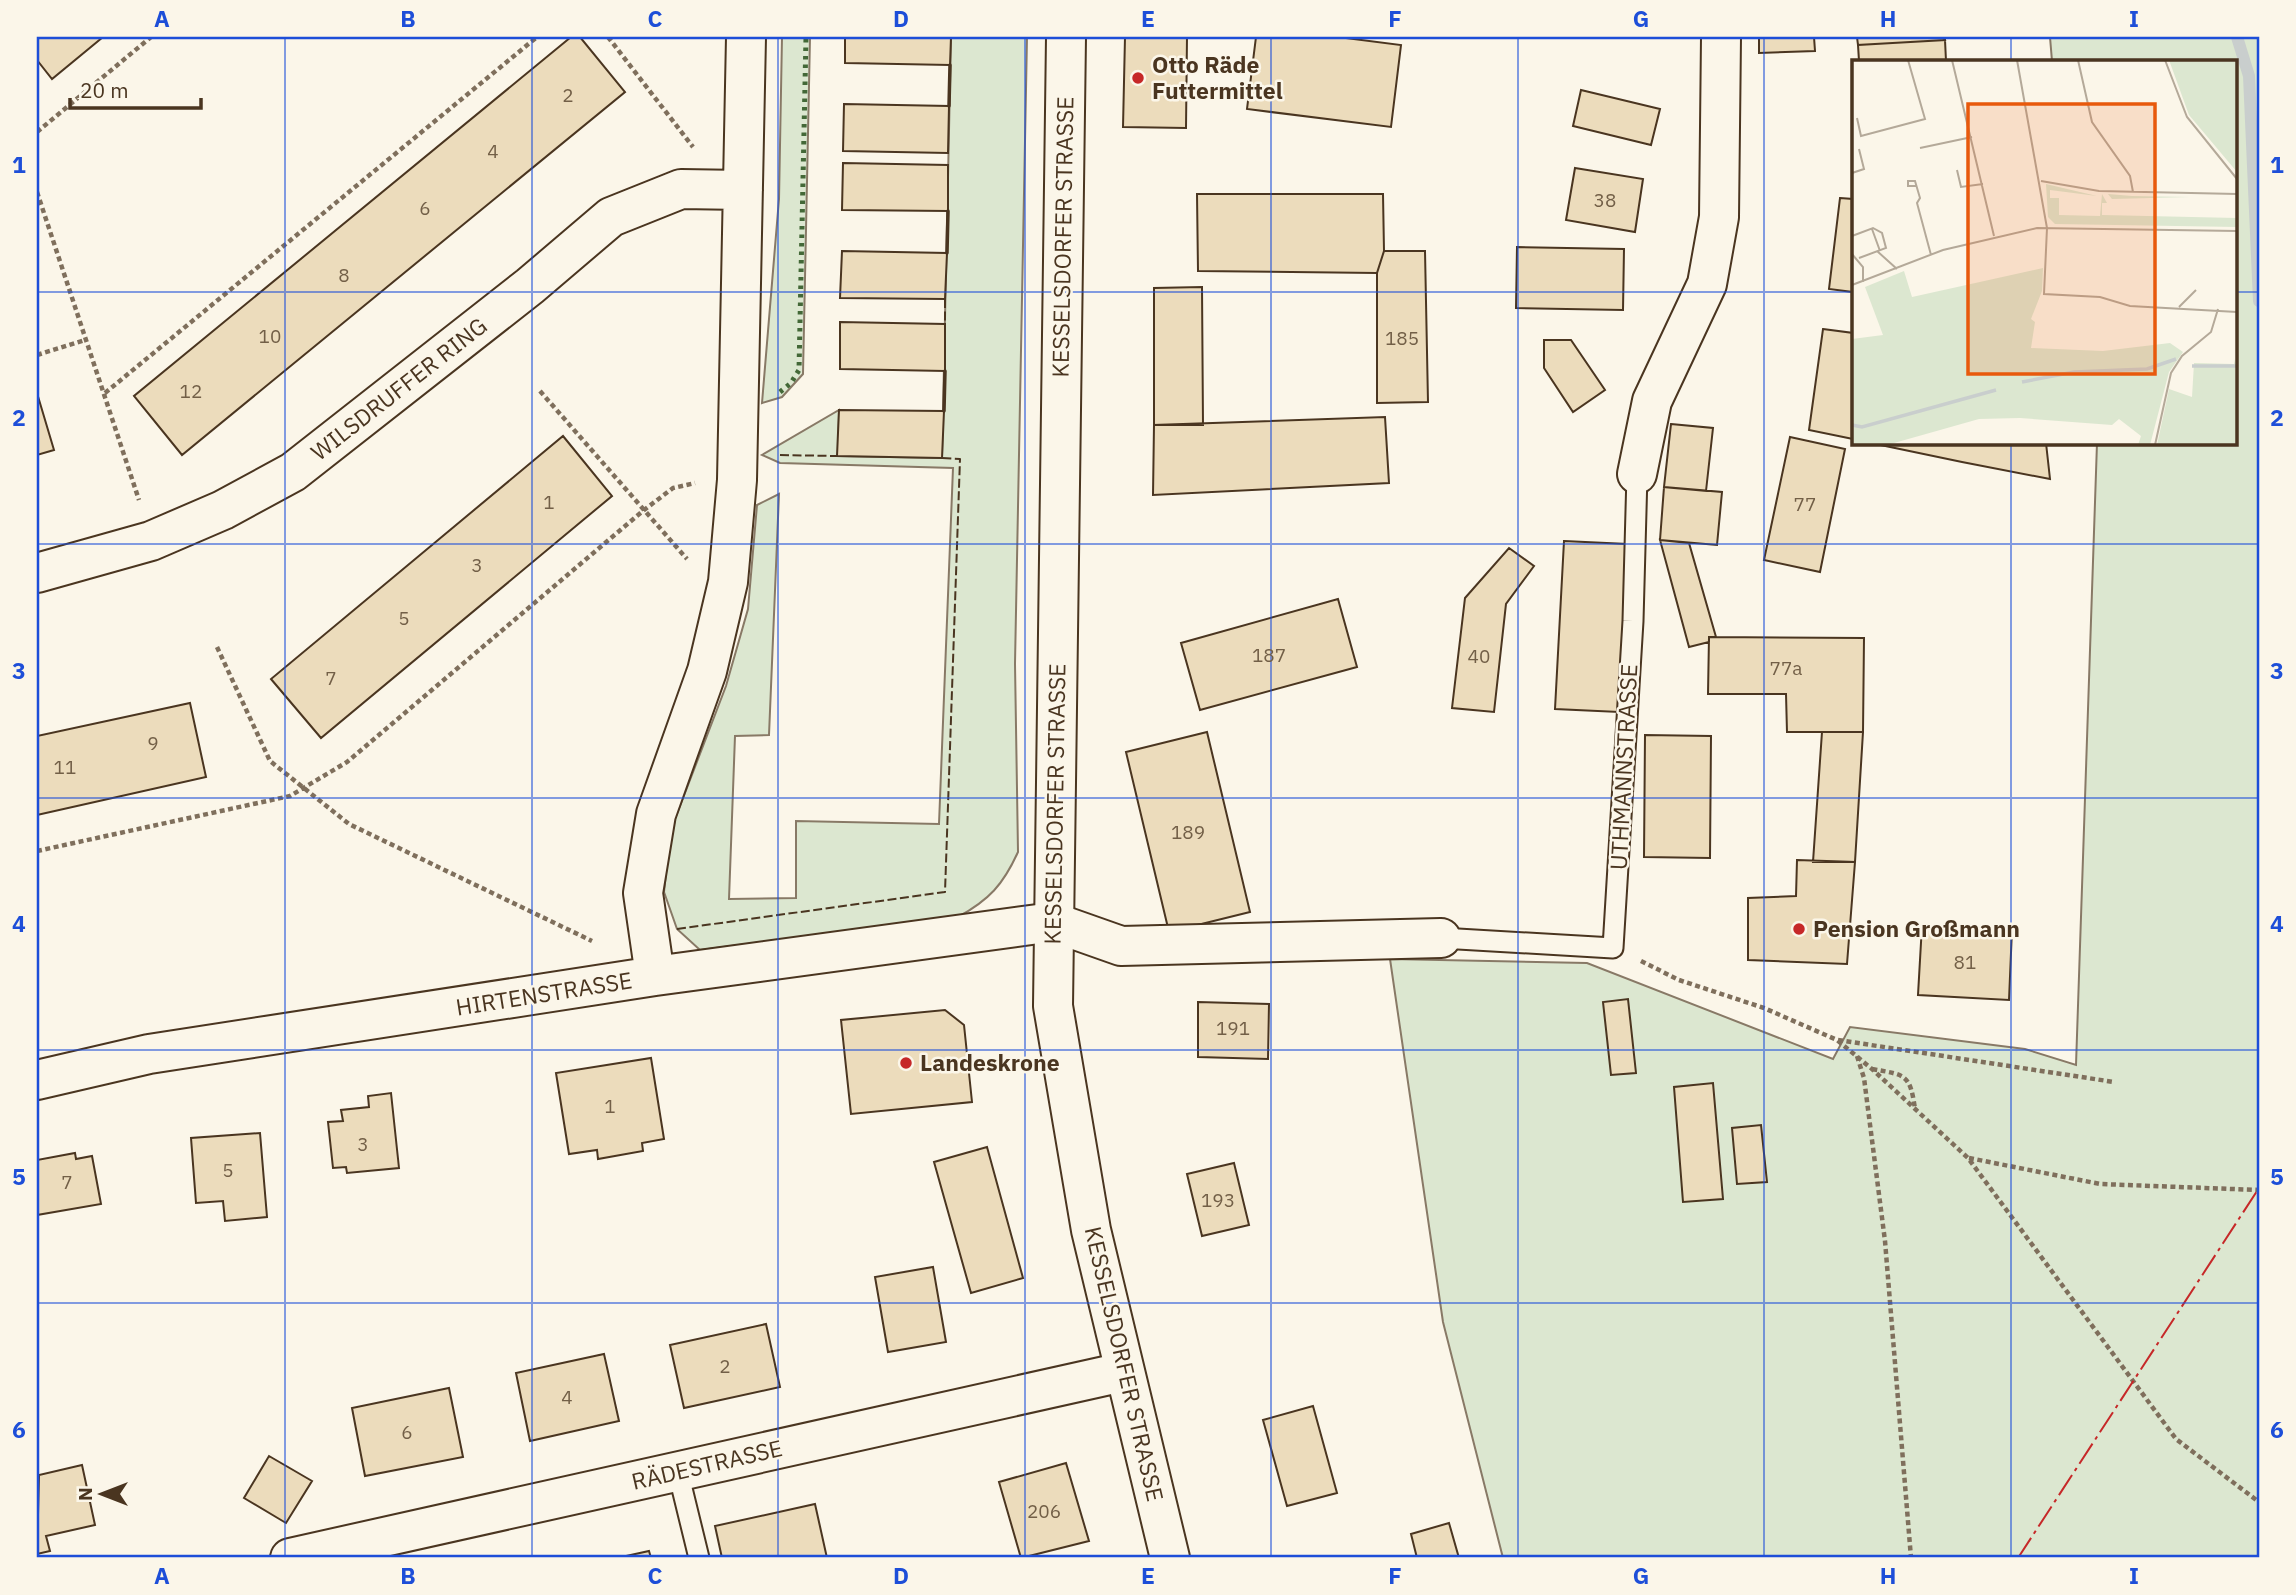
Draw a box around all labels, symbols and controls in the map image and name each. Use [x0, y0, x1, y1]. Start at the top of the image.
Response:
text: A [154, 3, 170, 33]
text: B [400, 3, 416, 33]
text: C [648, 3, 663, 33]
text: D [893, 3, 909, 33]
text: E [1141, 3, 1155, 33]
text: F [1388, 3, 1402, 33]
text: G [1633, 3, 1649, 33]
text: H [1880, 3, 1896, 33]
text: I [2129, 3, 2139, 33]
place label: Otto Räde Futtermittel [1152, 49, 1283, 105]
inset map [1852, 60, 2236, 444]
scale bar [70, 66, 201, 110]
marker: Otto Räde Futtermittel [1130, 70, 1146, 86]
text: 20 m [80, 76, 129, 104]
house number: 2 [562, 83, 574, 107]
street label: KESSELSDORFER STRASSE [1045, 96, 1079, 378]
house number: 4 [487, 139, 499, 163]
text: 1 [12, 149, 26, 179]
text: 1 [2270, 149, 2284, 179]
house number: 38 [1594, 188, 1616, 212]
house number: 6 [419, 196, 431, 220]
house number: 8 [338, 263, 350, 287]
street label: WILSDRUFFER RING [304, 310, 493, 466]
house number: 10 [259, 324, 281, 348]
house number: 185 [1385, 326, 1419, 350]
house number: 12 [180, 379, 202, 403]
text: 2 [12, 402, 26, 432]
text: 2 [2270, 402, 2284, 432]
house number: 1 [543, 490, 555, 514]
house number: 77 [1794, 492, 1816, 516]
house number: 3 [471, 553, 483, 577]
house number: 5 [398, 606, 410, 630]
house number: 187 [1252, 643, 1286, 667]
house number: 40 [1468, 644, 1490, 668]
text: 3 [12, 655, 26, 685]
text: 3 [2270, 655, 2284, 685]
house number: 77a [1770, 656, 1802, 680]
street label: KESSELSDORFER STRASSE [1037, 663, 1071, 945]
street label: UTHMANNSTRASSE [1603, 663, 1643, 871]
house number: 7 [325, 666, 337, 690]
house number: 9 [147, 731, 159, 755]
house number: 11 [54, 755, 76, 779]
house number: 189 [1171, 820, 1205, 844]
text: 4 [12, 908, 26, 938]
text: 4 [2270, 908, 2284, 938]
place label: Pension Großmann [1813, 913, 2020, 943]
marker: Pension Großmann [1791, 921, 1807, 937]
house number: 81 [1954, 950, 1976, 974]
street label: HIRTENSTRASSE [454, 964, 634, 1022]
house number: 191 [1216, 1016, 1250, 1040]
place label: Landeskrone [920, 1047, 1060, 1077]
marker: Landeskrone [898, 1055, 914, 1071]
house number: 1 [604, 1094, 616, 1118]
house number: 3 [357, 1132, 369, 1156]
house number: 5 [222, 1158, 234, 1182]
text: 5 [12, 1161, 26, 1191]
text: 5 [2270, 1161, 2284, 1191]
house number: 7 [61, 1170, 73, 1194]
house number: 193 [1201, 1188, 1235, 1212]
street label: KESSELSDORFER STRASSE [1079, 1223, 1171, 1504]
house number: 2 [719, 1354, 731, 1378]
house number: 4 [561, 1385, 573, 1409]
text: 6 [12, 1414, 26, 1444]
text: 6 [2270, 1414, 2284, 1444]
house number: 6 [401, 1420, 413, 1444]
street label: RÄDESTRASSE [628, 1432, 785, 1496]
north arrow [66, 1458, 136, 1528]
text: N [73, 1487, 97, 1501]
house number: 206 [1027, 1499, 1061, 1523]
text: A [154, 1560, 170, 1590]
text: B [400, 1560, 416, 1590]
text: C [648, 1560, 663, 1590]
text: D [893, 1560, 909, 1590]
text: E [1141, 1560, 1155, 1590]
text: F [1388, 1560, 1402, 1590]
text: G [1633, 1560, 1649, 1590]
text: H [1880, 1560, 1896, 1590]
text: I [2129, 1560, 2139, 1590]

